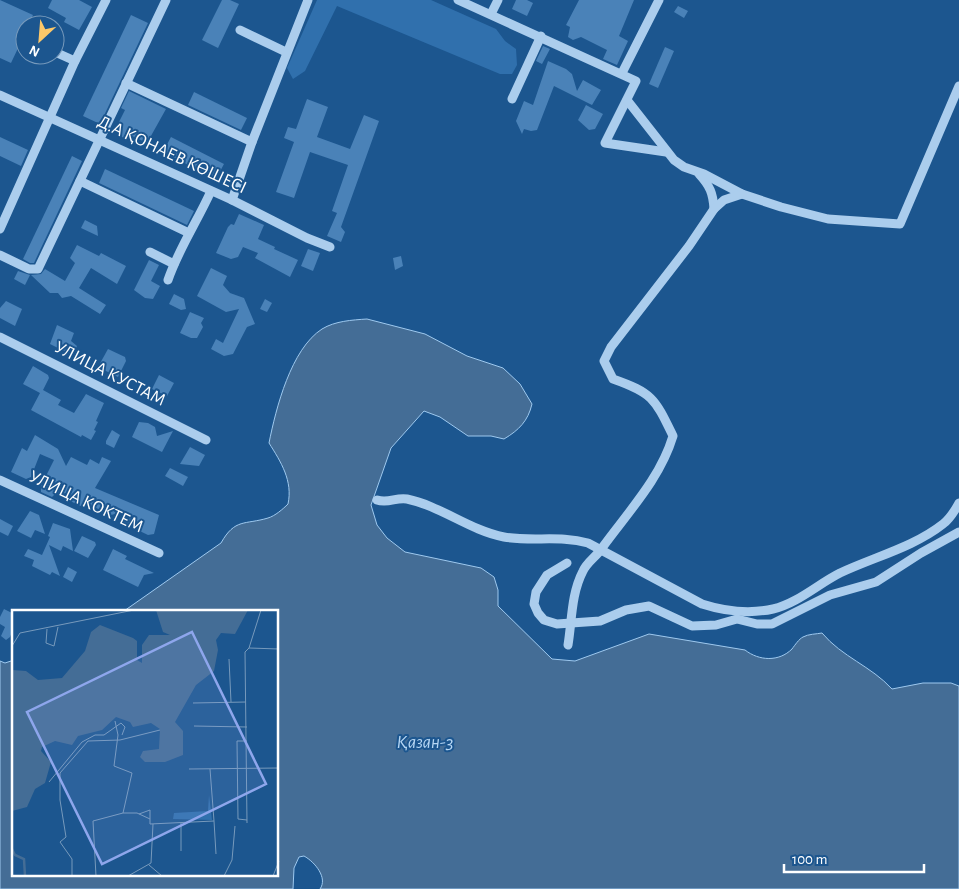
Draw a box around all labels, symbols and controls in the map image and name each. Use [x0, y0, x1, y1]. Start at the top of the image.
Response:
north arrow [15, 15, 65, 65]
text: N [27, 42, 42, 59]
street label: Д.А ҚОНАЕВ КӨШЕСІ [95, 113, 249, 197]
street label: УЛИЦА КУСТАМ [51, 338, 169, 410]
street label: УЛИЦА КОКТЕМ [26, 468, 146, 536]
inset map [12, 610, 279, 876]
water label: Қазан-3 [397, 733, 453, 752]
scale bar [784, 842, 924, 874]
text: 100 m [792, 852, 827, 867]

